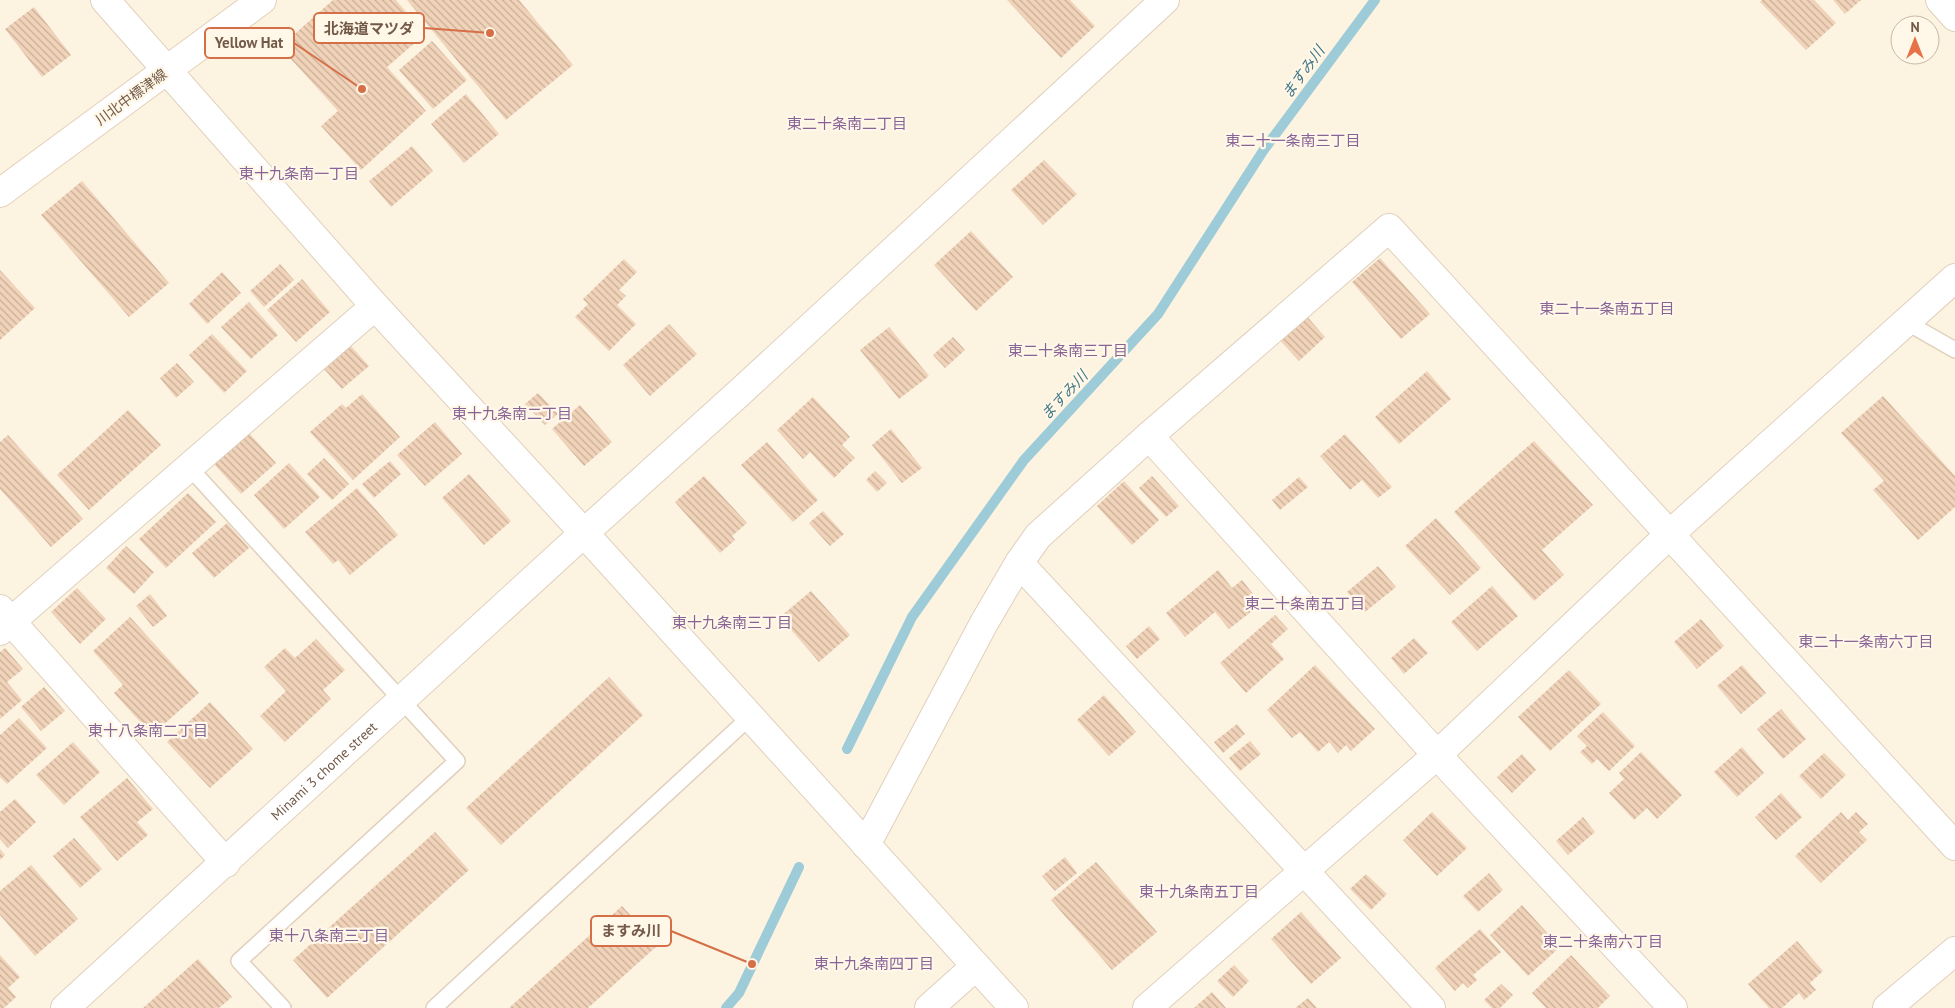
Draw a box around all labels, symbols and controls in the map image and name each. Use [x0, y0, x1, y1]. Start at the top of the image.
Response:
callout: 北海道マツダ [314, 13, 424, 43]
north arrow [1890, 15, 1940, 65]
text: N [1910, 18, 1920, 36]
text: 北海道マツダ [324, 19, 414, 38]
callout: Yellow Hat [205, 28, 294, 58]
text: Yellow Hat [214, 33, 284, 52]
water label: ますみ川 [1278, 41, 1329, 102]
street label: 川北中標津線 [92, 65, 170, 129]
district label: 東二十条南二丁目 [787, 114, 907, 133]
district label: 東二十一条南三丁目 [1225, 131, 1361, 150]
district label: 東十九条南一丁目 [239, 164, 359, 183]
district label: 東二十一条南五丁目 [1539, 299, 1675, 318]
district label: 東二十条南三丁目 [1008, 341, 1128, 360]
water label: ますみ川 [1037, 365, 1093, 423]
district label: 東十九条南二丁目 [452, 404, 572, 423]
district label: 東二十条南五丁目 [1245, 594, 1365, 613]
district label: 東十九条南三丁目 [672, 613, 792, 632]
district label: 東二十一条南六丁目 [1798, 632, 1934, 651]
street label: Minami 3 chome street [267, 718, 381, 824]
district label: 東十八条南二丁目 [88, 721, 208, 740]
district label: 東十九条南五丁目 [1139, 882, 1259, 901]
callout: ますみ川 [591, 916, 671, 946]
text: ますみ川 [601, 921, 661, 940]
district label: 東十八条南三丁目 [269, 926, 389, 945]
district label: 東二十条南六丁目 [1543, 932, 1663, 951]
district label: 東十九条南四丁目 [814, 954, 934, 973]

